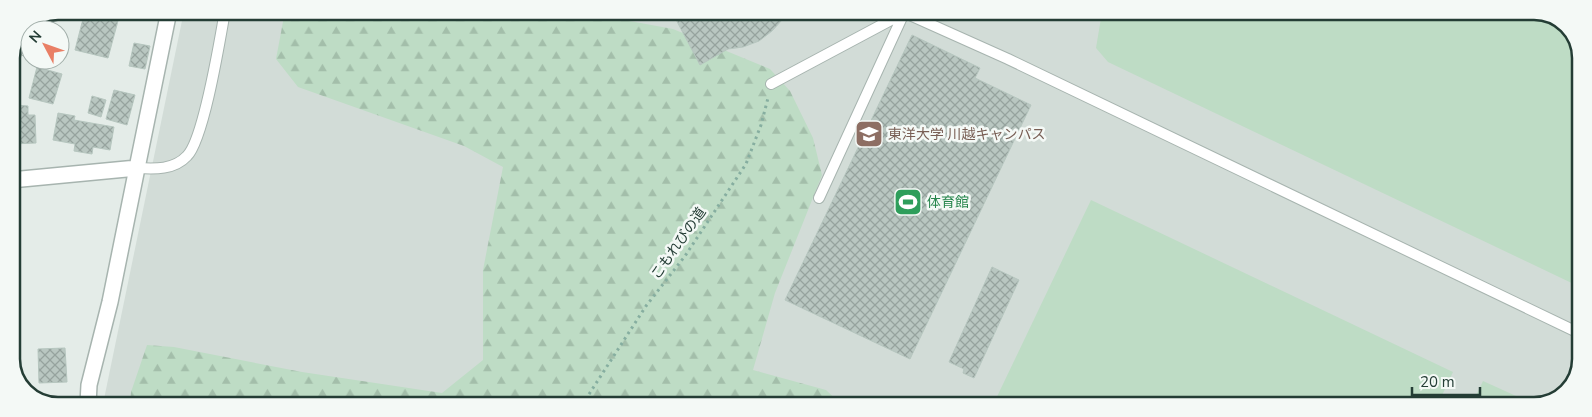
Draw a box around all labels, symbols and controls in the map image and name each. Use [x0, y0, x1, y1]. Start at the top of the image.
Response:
north arrow [20, 20, 70, 70]
text: N [25, 27, 46, 47]
school or university icon: 東洋大学 川越キャンパス [854, 119, 884, 149]
place label: 東洋大学 川越キャンパス [888, 125, 1046, 144]
sports icon: 体育館 [893, 187, 923, 217]
place label: 体育館 [927, 193, 969, 212]
street label: こもれびの道 [647, 203, 710, 283]
scale bar [1412, 364, 1480, 396]
text: 20 m [1420, 372, 1455, 392]

